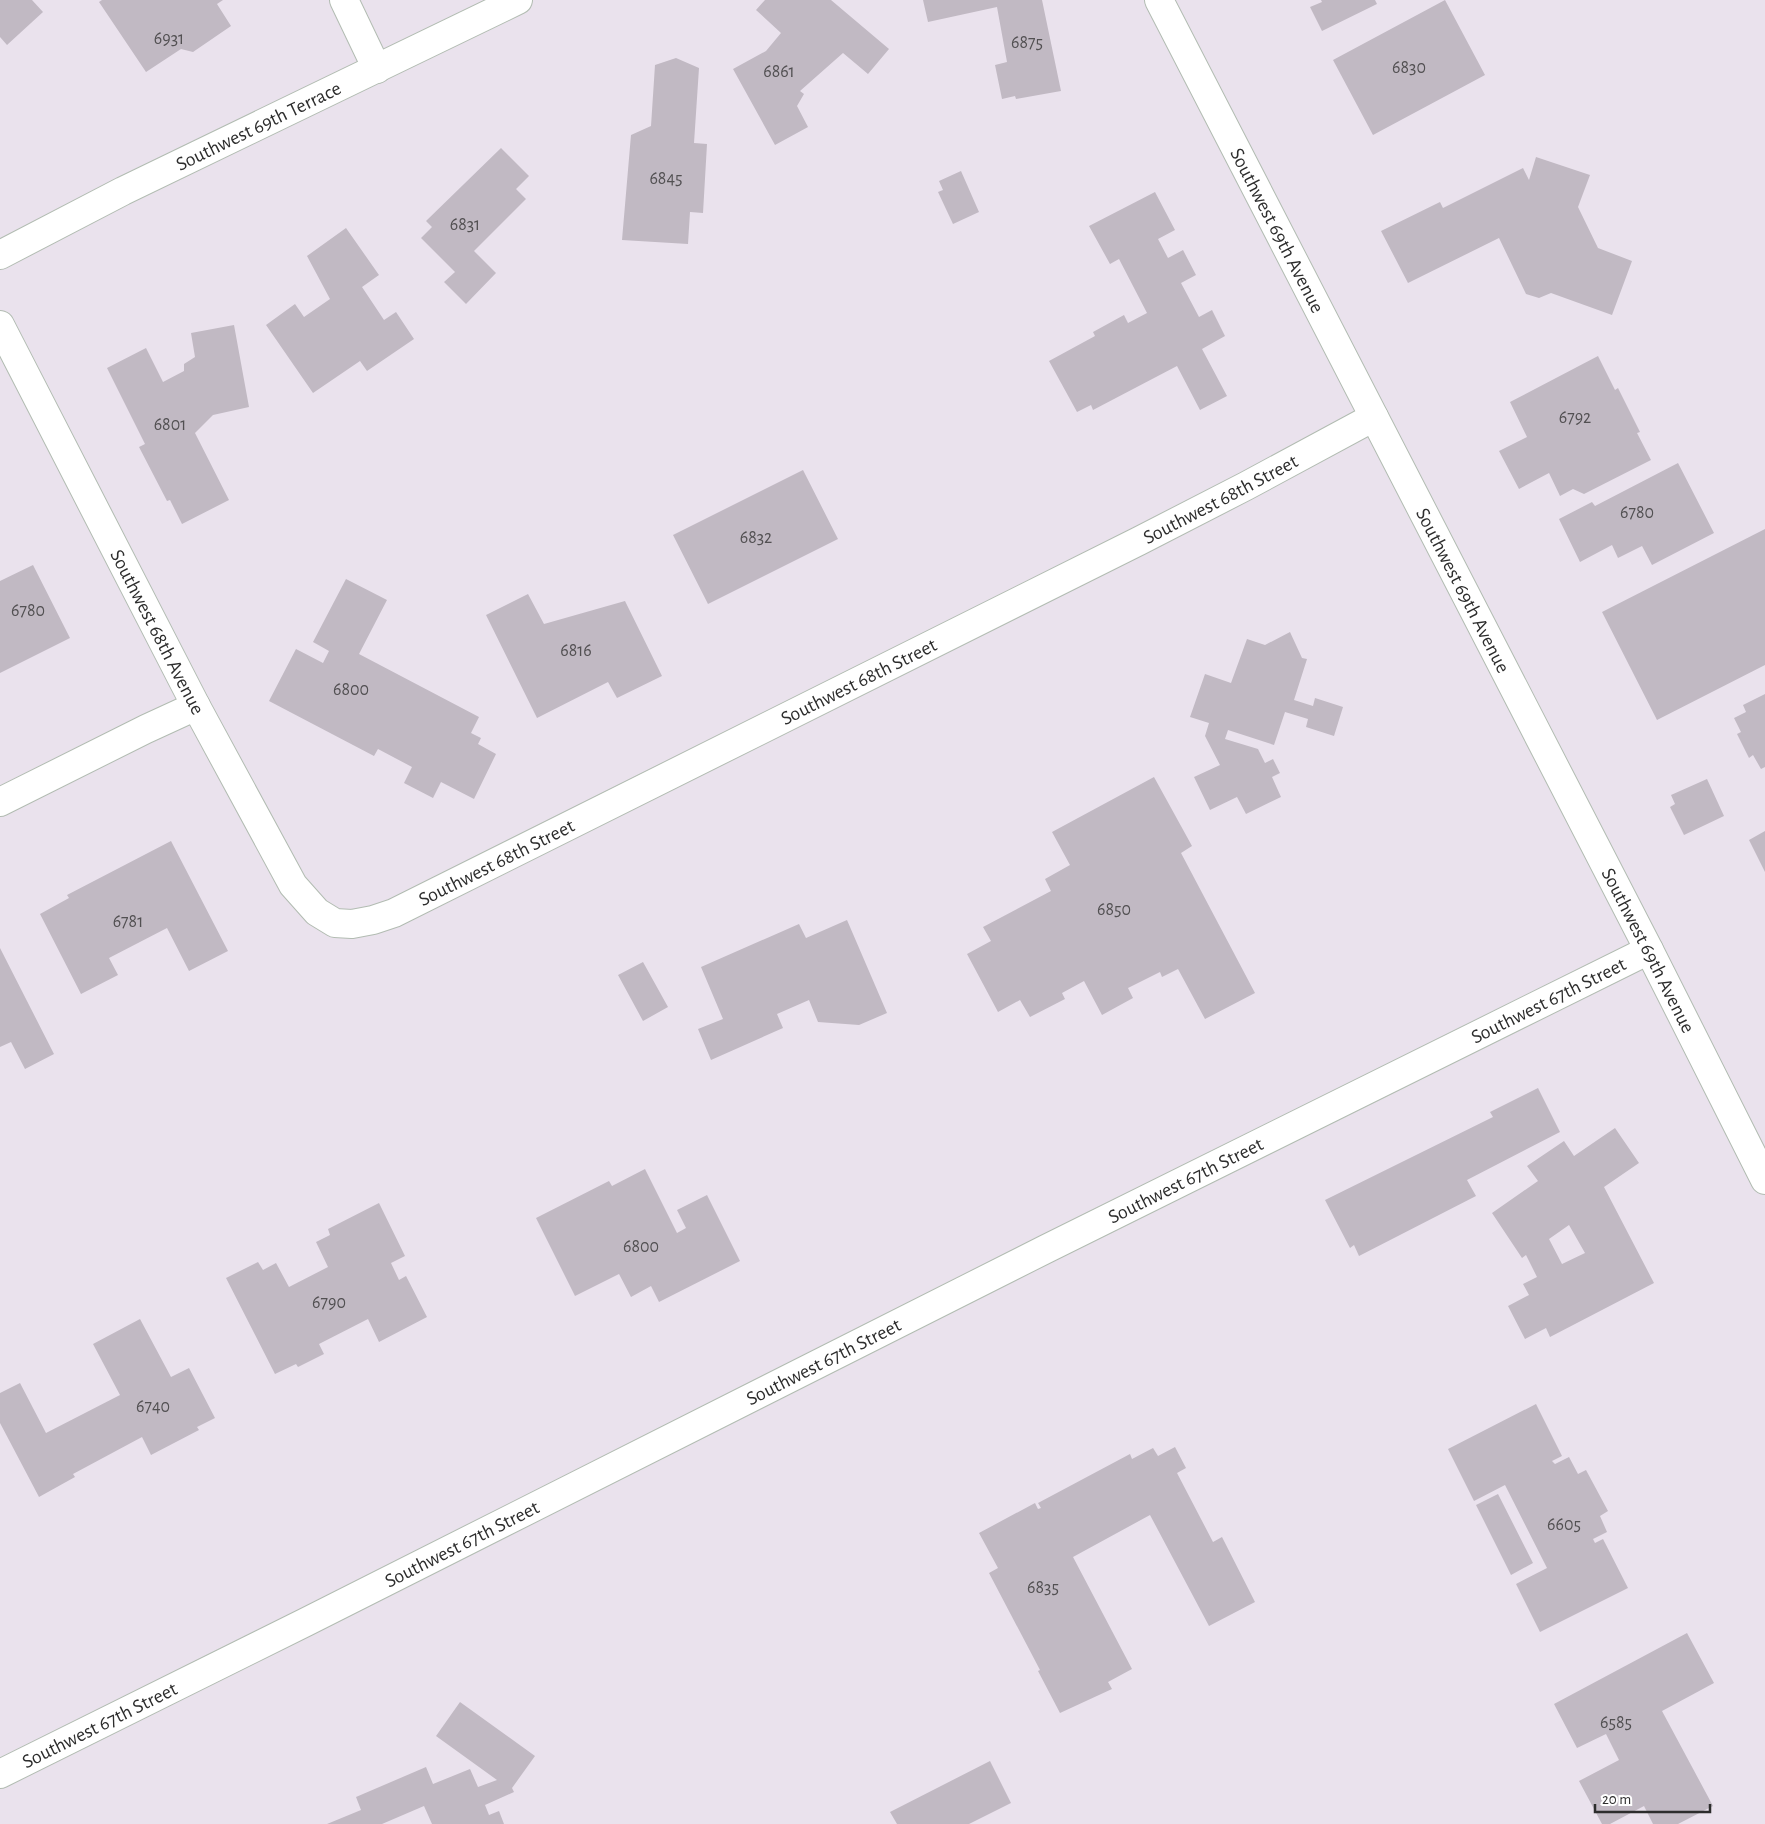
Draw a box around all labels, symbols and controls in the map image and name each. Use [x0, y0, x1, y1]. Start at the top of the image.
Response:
house number: 6931 [154, 30, 184, 48]
house number: 6875 [1011, 34, 1043, 52]
house number: 6830 [1392, 59, 1426, 77]
house number: 6861 [763, 63, 795, 81]
street label: Southwest 69th Terrace [173, 78, 344, 175]
street label: Southwest 69th Avenue [1226, 145, 1328, 316]
house number: 6845 [649, 170, 683, 188]
house number: 6831 [450, 216, 480, 234]
house number: 6792 [1559, 409, 1591, 427]
house number: 6801 [154, 416, 186, 434]
street label: Southwest 68th Street [1140, 451, 1302, 548]
house number: 6780 [1620, 504, 1654, 522]
street label: Southwest 69th Avenue [1412, 505, 1513, 676]
house number: 6832 [740, 529, 772, 547]
street label: Southwest 68th Avenue [106, 547, 208, 718]
house number: 6780 [11, 602, 45, 620]
street label: Southwest 68th Street [778, 634, 941, 729]
house number: 6816 [560, 642, 592, 660]
house number: 6800 [333, 681, 369, 699]
street label: Southwest 68th Street [416, 815, 578, 910]
street label: Southwest 69th Avenue [1597, 865, 1698, 1036]
house number: 6850 [1097, 901, 1131, 919]
house number: 6781 [113, 913, 143, 931]
street label: Southwest 67th Street [1468, 954, 1630, 1048]
street label: Southwest 67th Street [1105, 1134, 1267, 1227]
house number: 6800 [623, 1238, 659, 1256]
house number: 6790 [312, 1294, 346, 1312]
street label: Southwest 67th Street [743, 1315, 905, 1409]
house number: 6740 [136, 1398, 170, 1416]
street label: Southwest 67th Street [382, 1497, 543, 1592]
house number: 6605 [1547, 1516, 1581, 1534]
house number: 6835 [1027, 1579, 1059, 1597]
street label: Southwest 67th Street [19, 1678, 181, 1772]
house number: 6585 [1600, 1714, 1632, 1732]
scale bar [1595, 1782, 1710, 1814]
text: 20 m [1602, 1792, 1631, 1807]

